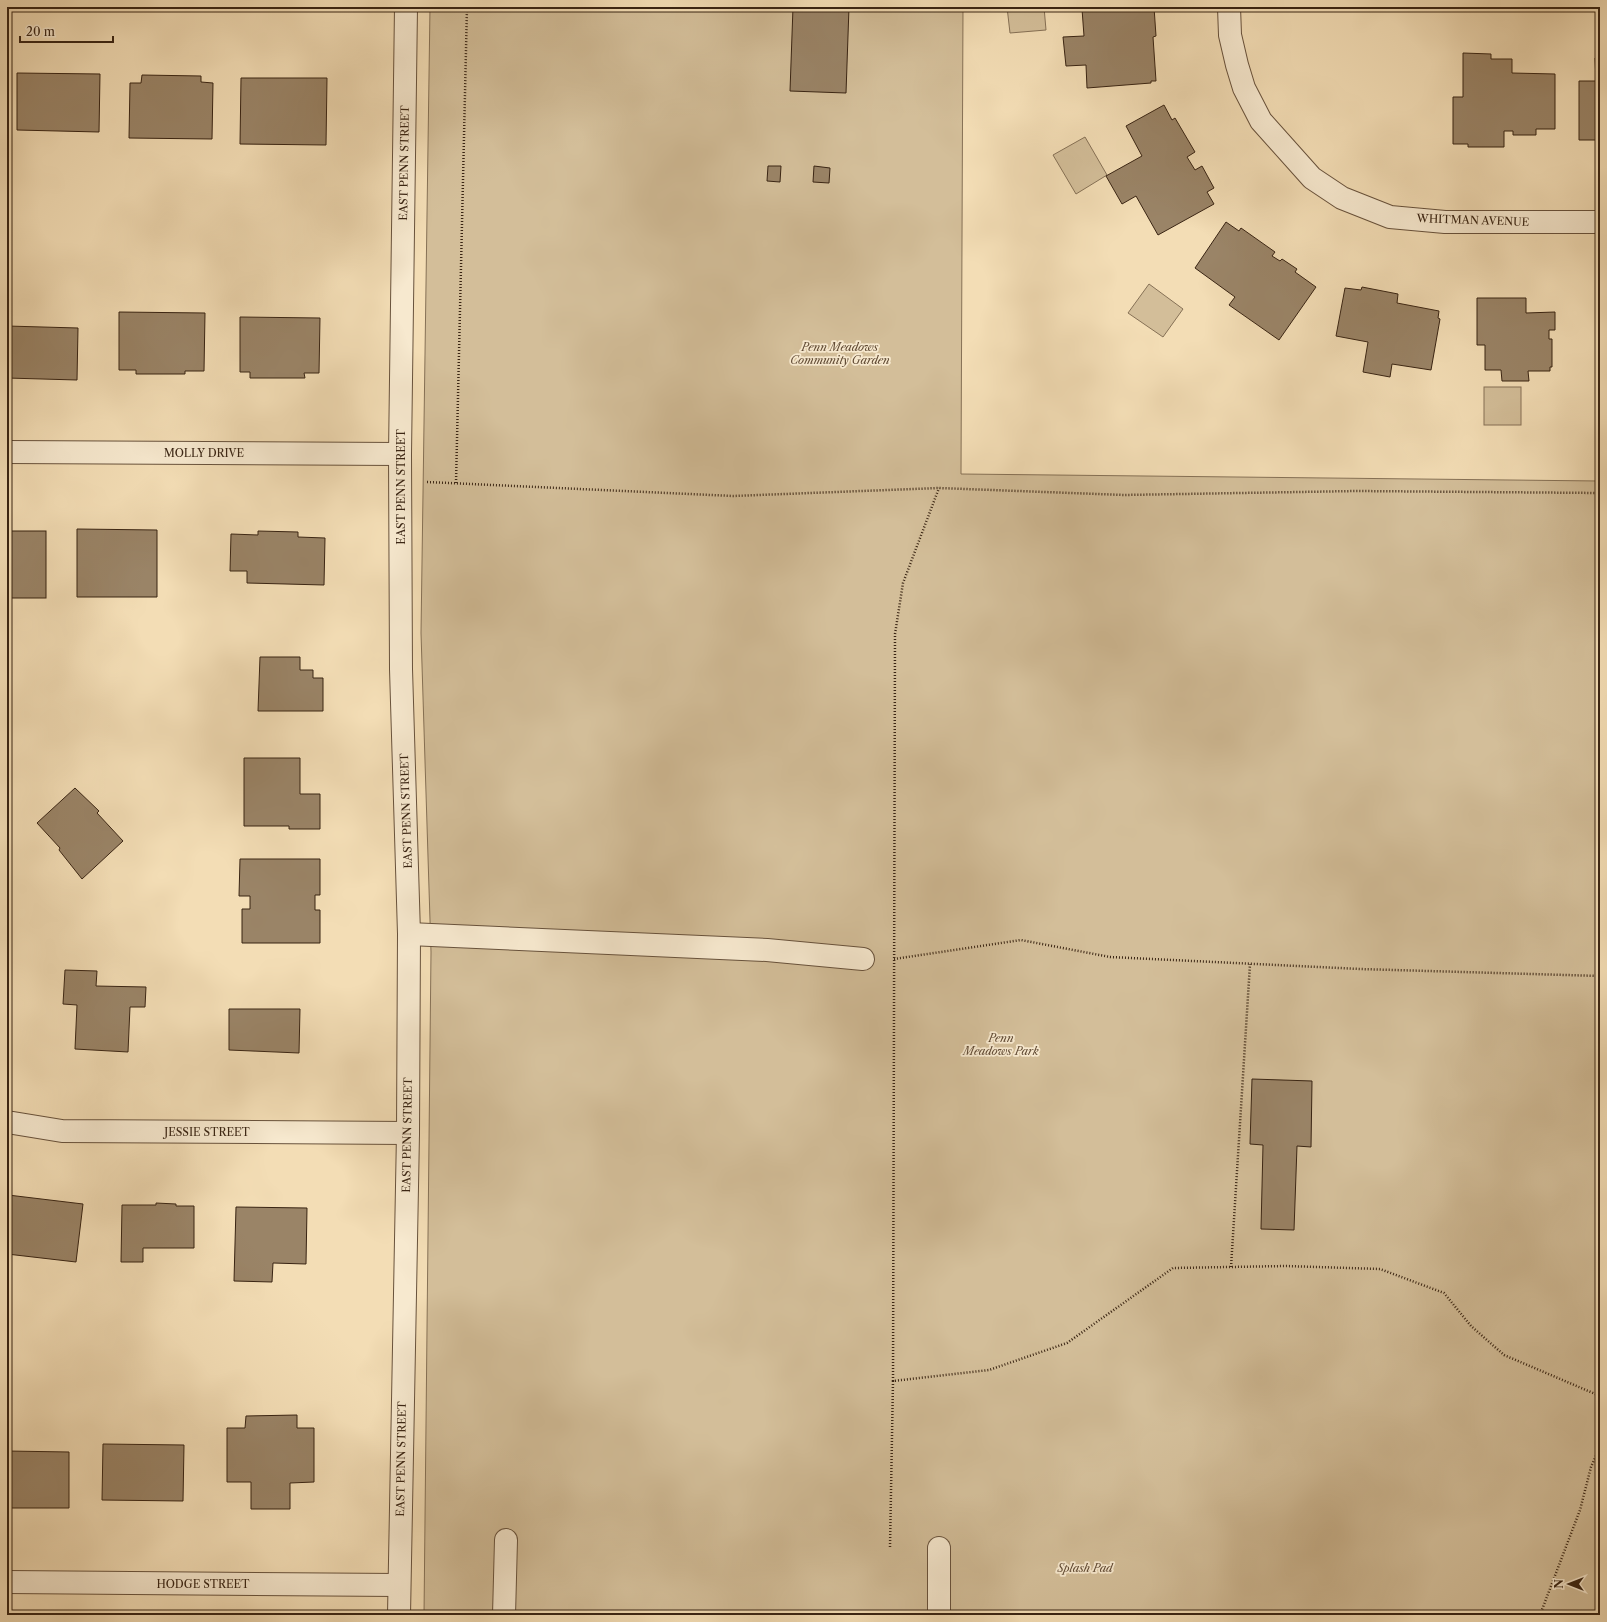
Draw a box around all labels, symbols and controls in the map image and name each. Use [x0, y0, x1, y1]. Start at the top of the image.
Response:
scale bar [20, 18, 113, 44]
text: 20 m [26, 24, 55, 39]
street label: EAST PENN STREET [396, 104, 412, 221]
street label: WHITMAN AVENUE [1415, 211, 1530, 229]
park label: Penn Meadows Community Garden [790, 340, 890, 367]
street label: EAST PENN STREET [394, 429, 408, 545]
street label: MOLLY DRIVE [164, 446, 245, 460]
street label: EAST PENN STREET [397, 752, 415, 869]
park label: Penn Meadows Park [961, 1031, 1039, 1058]
street label: EAST PENN STREET [399, 1076, 415, 1193]
street label: JESSIE STREET [162, 1125, 251, 1139]
street label: EAST PENN STREET [393, 1400, 409, 1517]
park label: Splash Pad [1056, 1561, 1114, 1575]
north arrow [1549, 1564, 1589, 1604]
street label: HODGE STREET [157, 1577, 250, 1591]
text: N [1552, 1579, 1566, 1589]

